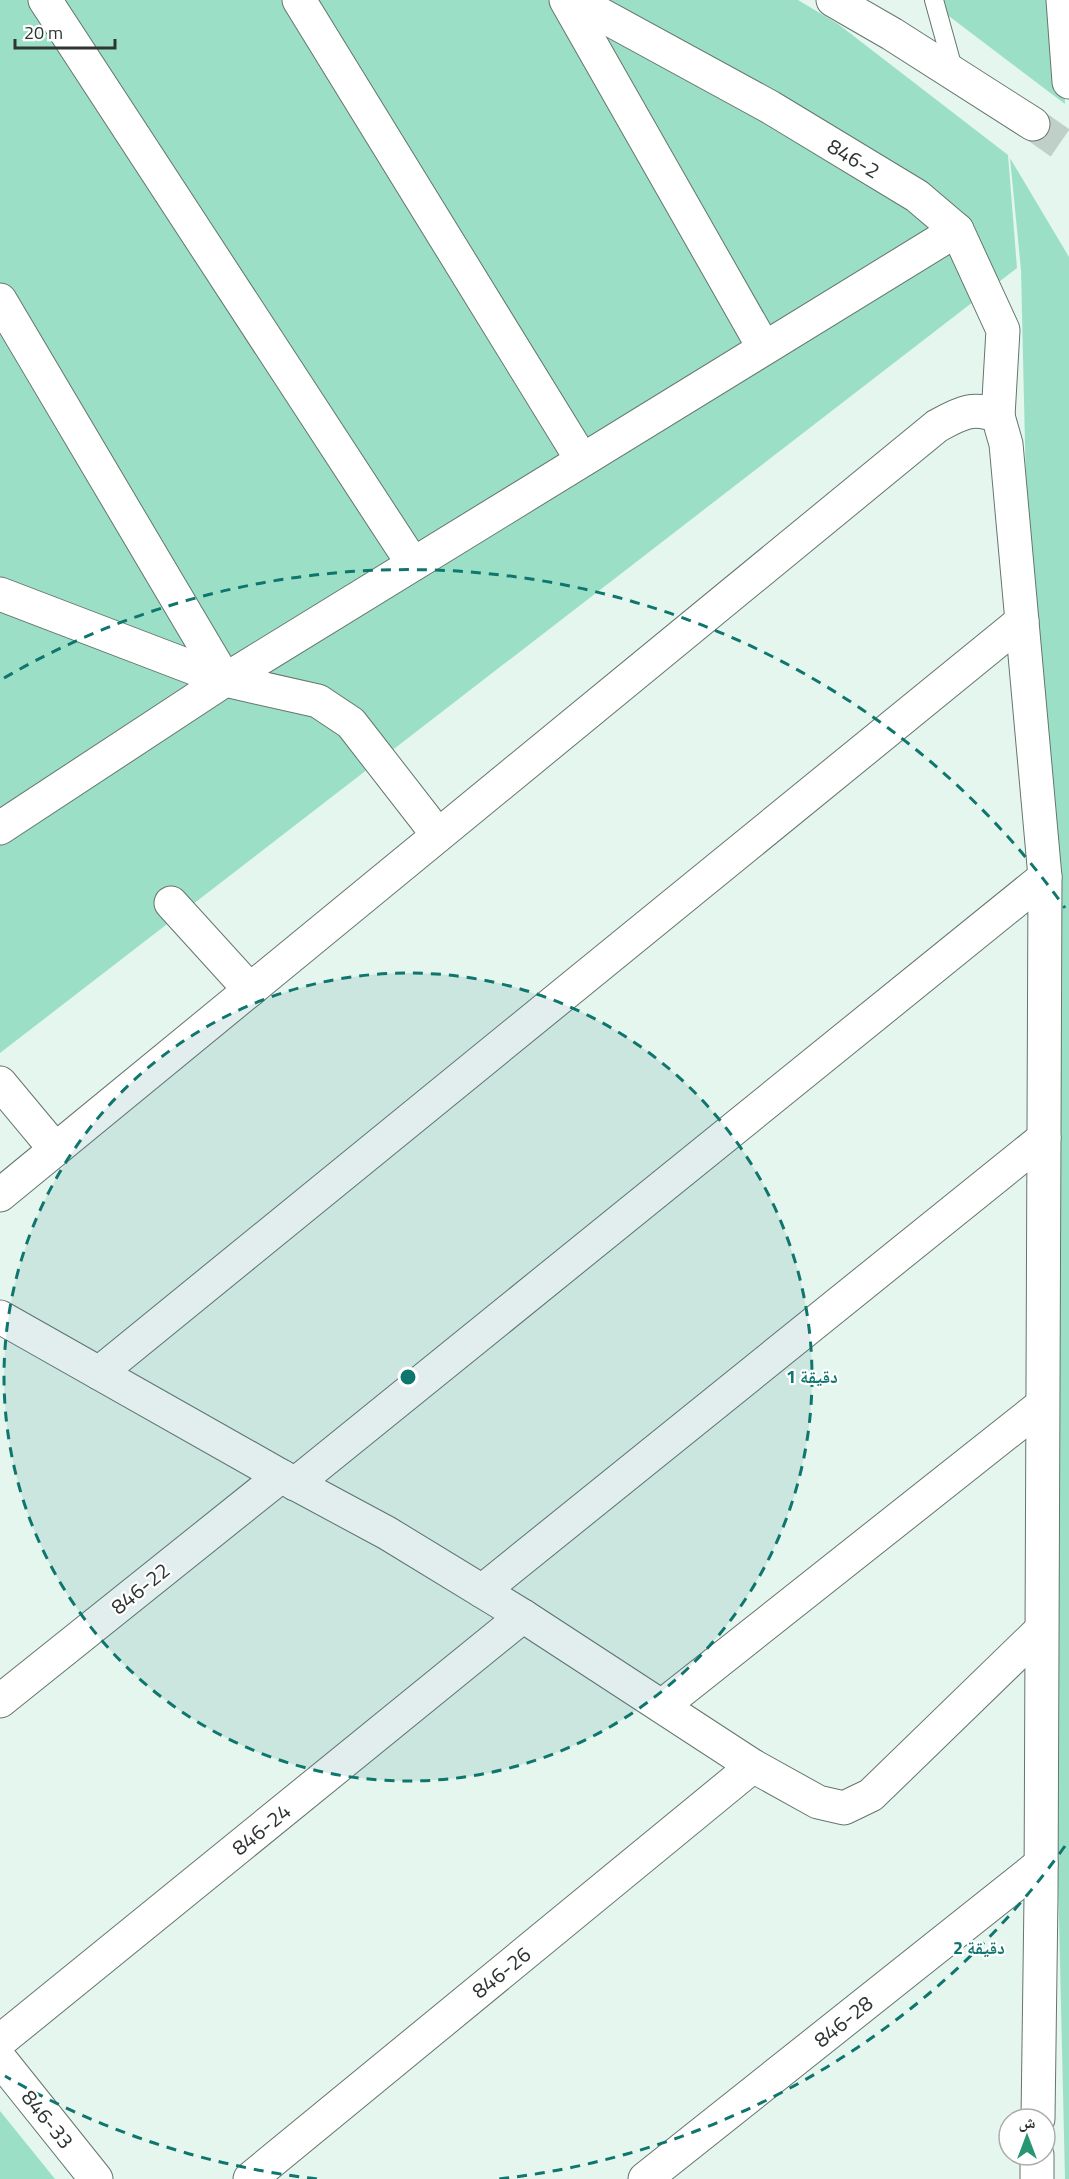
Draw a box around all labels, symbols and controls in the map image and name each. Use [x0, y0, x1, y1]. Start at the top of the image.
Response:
scale bar [15, 12, 116, 50]
text: 20 m [24, 19, 63, 46]
street label: 846-2 [822, 130, 886, 186]
text: 1 دقيقة [786, 1363, 838, 1390]
centre of rings [398, 1367, 418, 1387]
street label: 846-22 [104, 1554, 176, 1622]
street label: 846-24 [225, 1795, 297, 1863]
text: 2 دقيقة [953, 1934, 1005, 1961]
street label: 846-26 [465, 1938, 537, 2006]
street label: 846-28 [807, 1987, 880, 2055]
street label: 846-33 [14, 2083, 82, 2155]
north arrow [997, 2107, 1057, 2167]
text: ش [1019, 2110, 1036, 2134]

